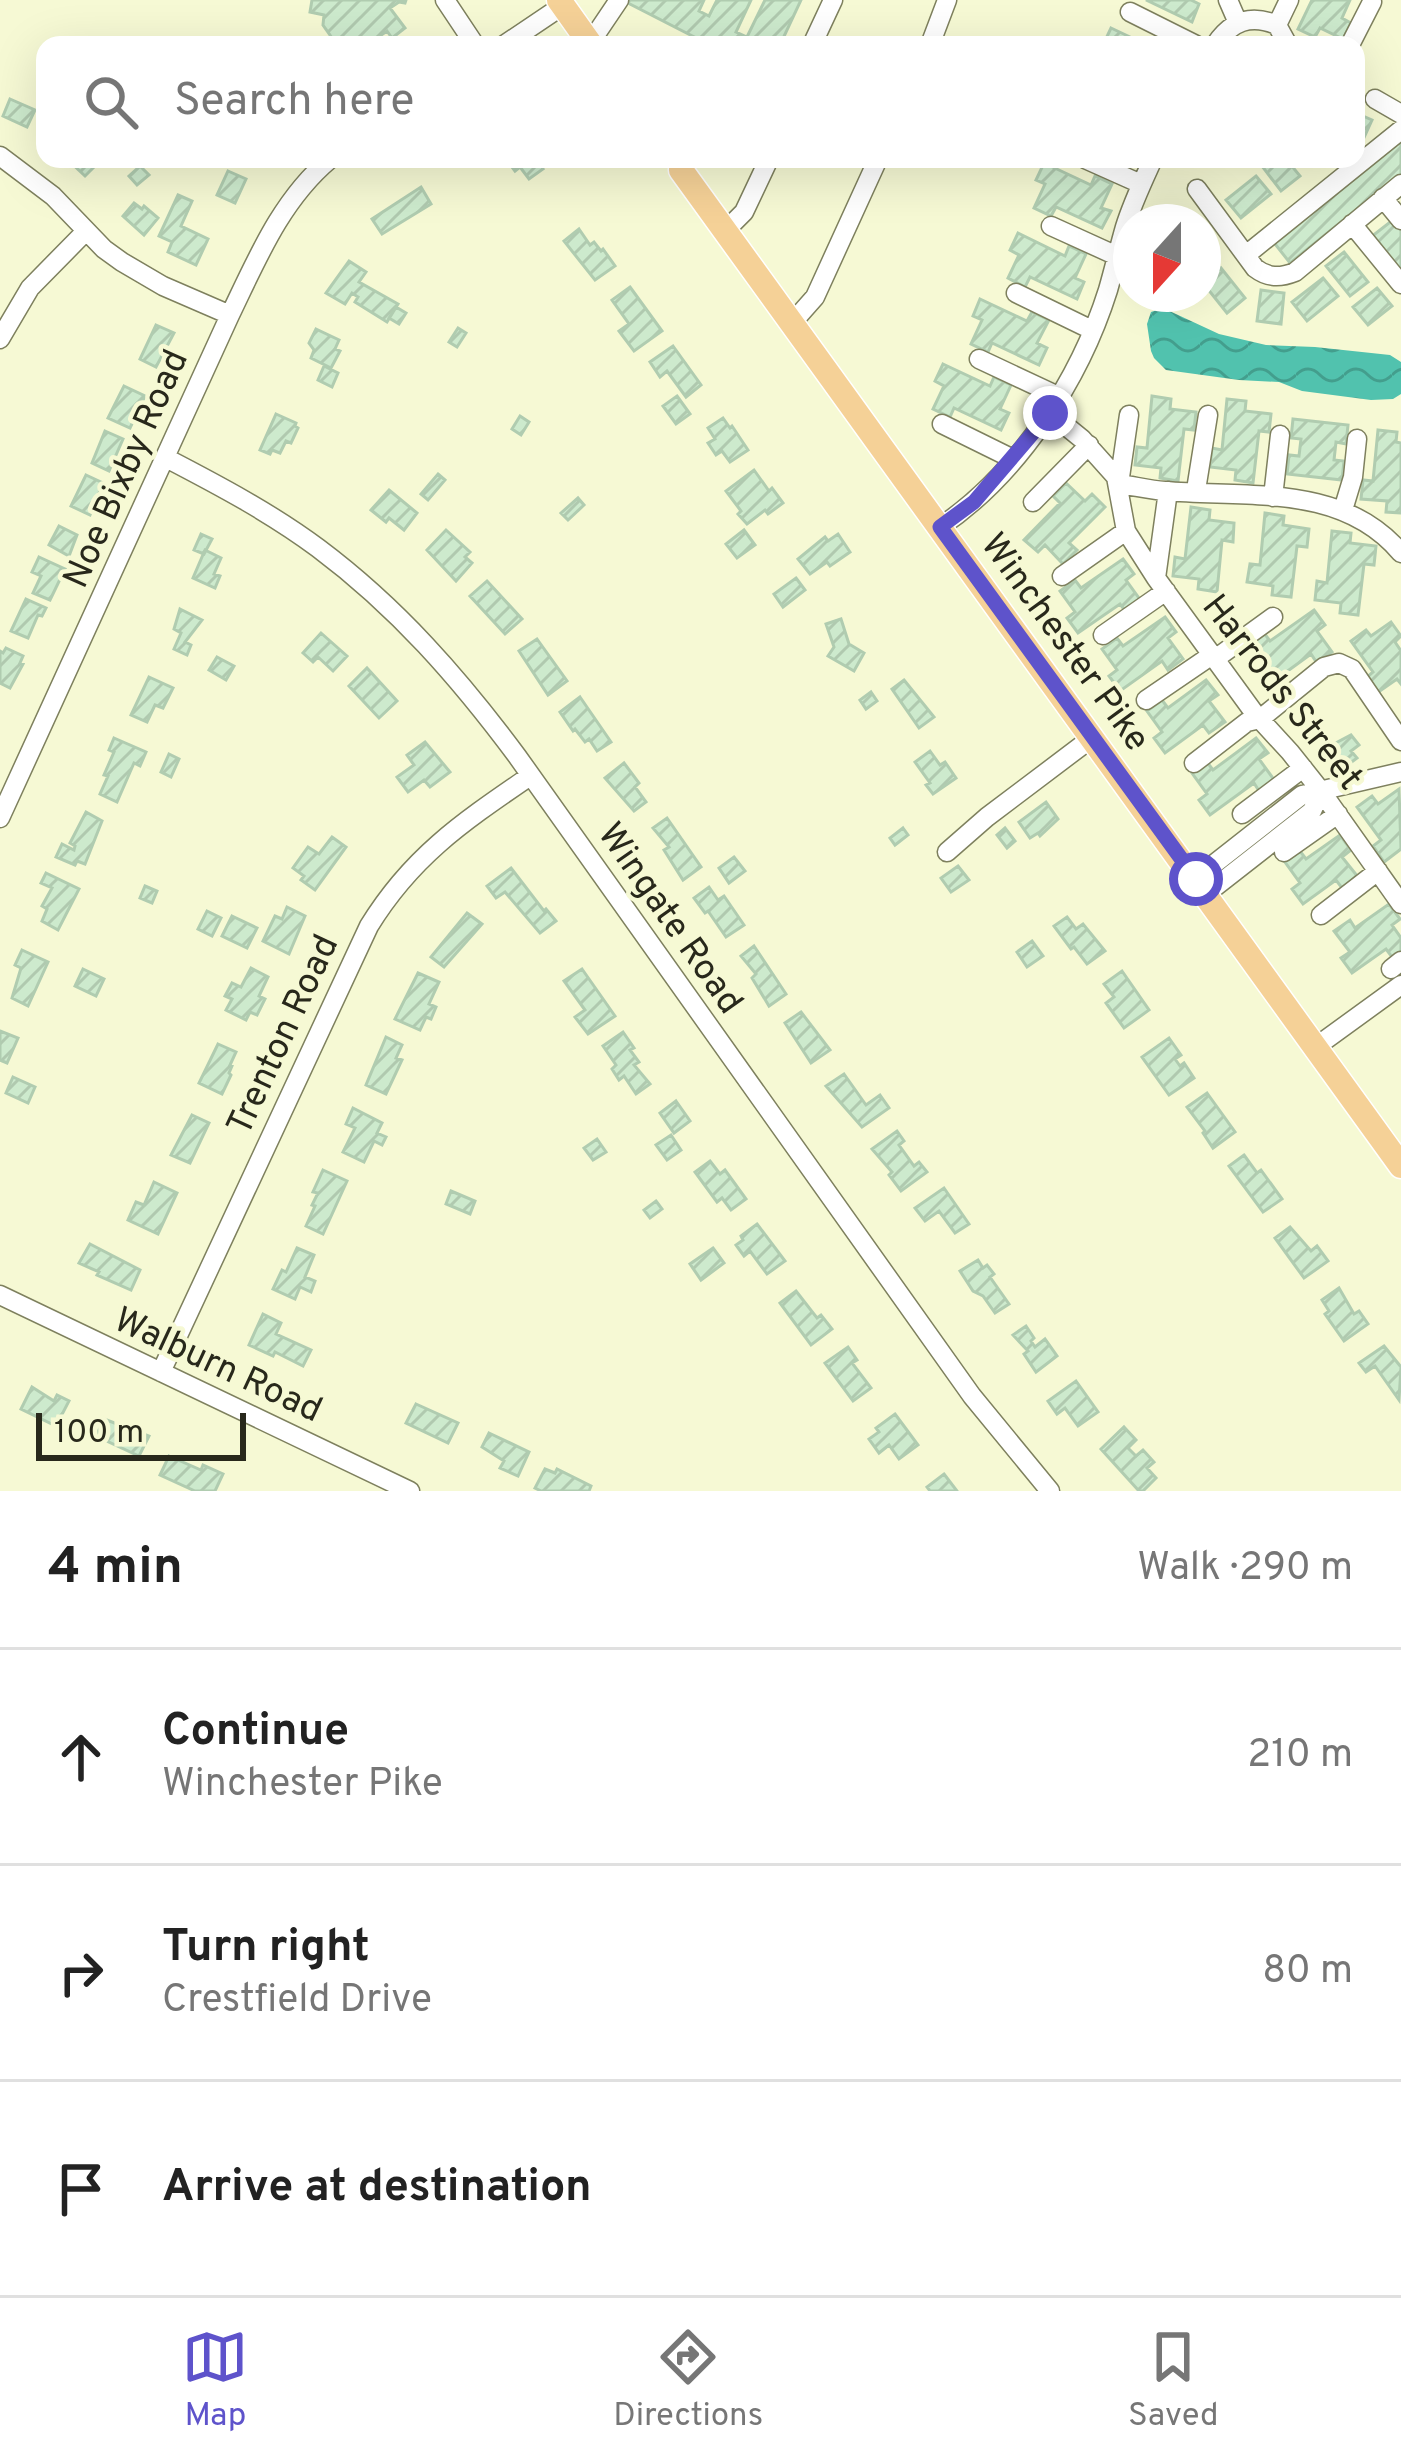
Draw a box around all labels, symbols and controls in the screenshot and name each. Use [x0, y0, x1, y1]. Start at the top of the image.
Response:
search box [36, 36, 1365, 168]
icon: search [78, 69, 144, 135]
text: Search here [174, 74, 414, 131]
north arrow [1113, 204, 1221, 312]
street label: Noe Bixby Road [55, 343, 201, 596]
route end [1023, 386, 1077, 440]
street label: Winchester Pike [969, 525, 1159, 762]
street label: Harrods Street [1190, 586, 1372, 801]
street label: Wingate Road [586, 815, 752, 1024]
route start [1169, 852, 1223, 906]
street label: Trenton Road [218, 928, 351, 1143]
street label: Walburn Road [106, 1298, 329, 1435]
scale bar [36, 1407, 246, 1460]
text: 100 m [54, 1413, 144, 1455]
text: 4 min [48, 1537, 183, 1602]
text: Walk · 290 m [1137, 1545, 1353, 1594]
text: Continue [162, 1704, 349, 1761]
icon: ahead [48, 1724, 114, 1790]
text: 210 m [1247, 1732, 1353, 1781]
text: Winchester Pike [162, 1761, 443, 1810]
text: Turn right [162, 1920, 370, 1977]
icon: right [48, 1940, 114, 2006]
text: 80 m [1262, 1948, 1353, 1997]
text: Crestfield Drive [162, 1977, 432, 2026]
icon: arrive [48, 2156, 114, 2222]
text: Arrive at destination [162, 2160, 592, 2217]
tab: Map [182, 2324, 248, 2438]
tab: Directions [613, 2324, 763, 2438]
tab: Saved [1128, 2324, 1219, 2438]

